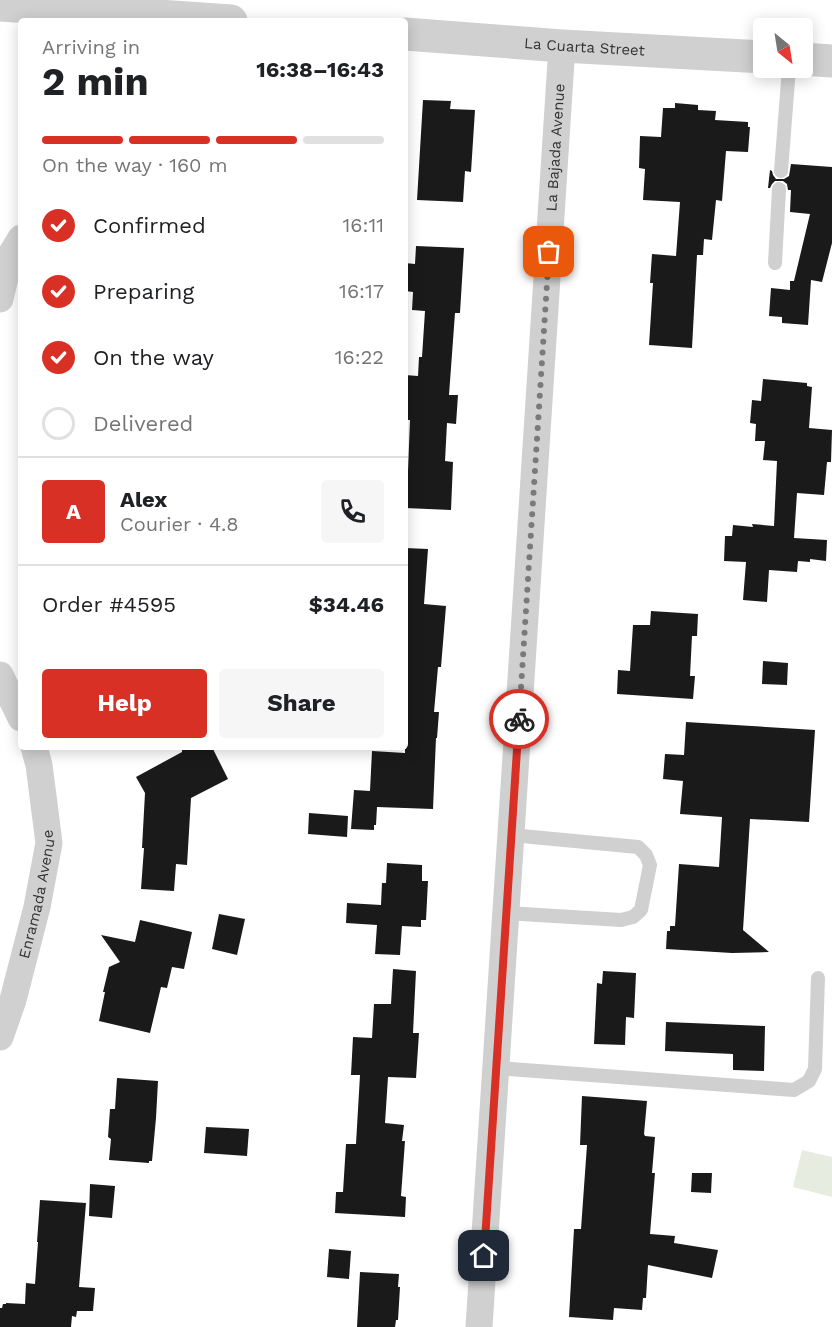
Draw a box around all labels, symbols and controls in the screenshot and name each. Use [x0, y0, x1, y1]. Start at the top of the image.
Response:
north arrow [753, 18, 813, 78]
map controls [753, 18, 813, 78]
street label: La Cuarta Street [524, 34, 646, 60]
text: Arriving in [42, 35, 140, 59]
text: 16:38–16:43 [256, 57, 384, 82]
text: 2 min [42, 59, 149, 104]
street label: La Bajada Avenue [542, 83, 569, 212]
text: On the way · 160 m [42, 153, 227, 177]
icon: check [42, 209, 75, 242]
text: Confirmed [93, 213, 206, 238]
text: 16:11 [343, 213, 384, 237]
pin [523, 226, 574, 277]
icon: bag [532, 235, 565, 268]
icon: check [42, 275, 75, 308]
text: Preparing [93, 279, 194, 304]
text: 16:17 [339, 279, 384, 303]
icon: check [42, 341, 75, 374]
text: On the way [93, 345, 214, 370]
text: 16:22 [335, 345, 384, 369]
text: Delivered [93, 411, 193, 436]
button: phone [321, 480, 384, 543]
text: Alex [120, 487, 167, 512]
text: A [66, 499, 81, 524]
text: Courier · 4.8 [120, 512, 239, 536]
text: Order #4595 [42, 592, 176, 617]
text: $34.46 [309, 592, 384, 617]
button: Help [42, 669, 207, 738]
button: Share [219, 669, 384, 738]
courier [489, 689, 549, 749]
icon: bike [503, 703, 536, 736]
street label: Enramada Avenue [15, 829, 59, 960]
pin [458, 1230, 509, 1281]
icon: home [467, 1239, 500, 1272]

